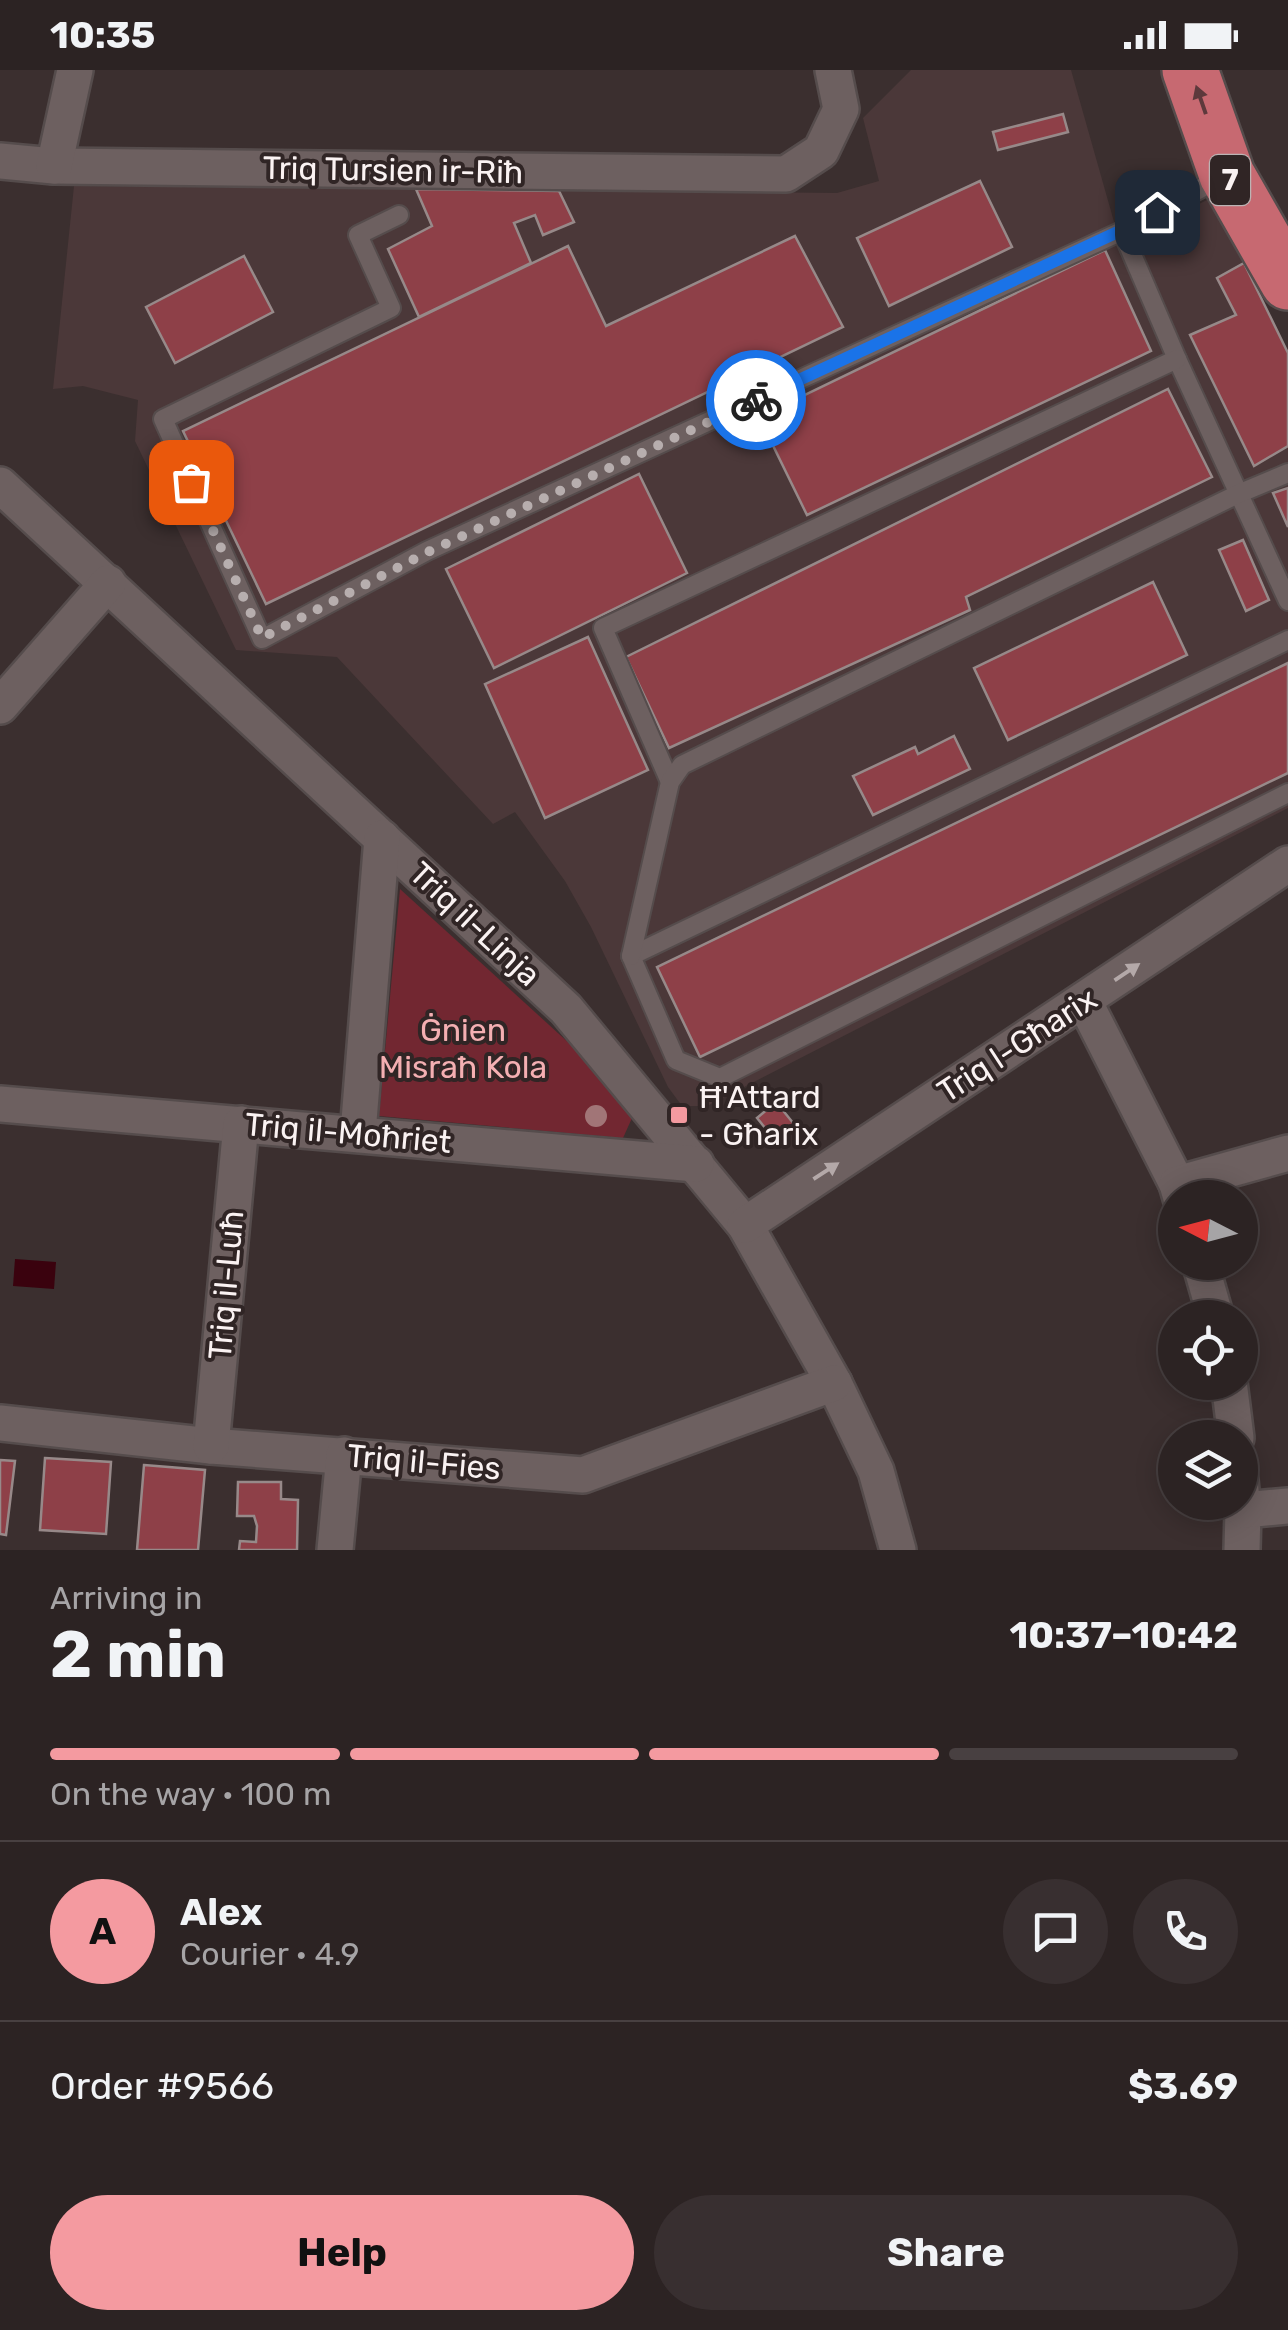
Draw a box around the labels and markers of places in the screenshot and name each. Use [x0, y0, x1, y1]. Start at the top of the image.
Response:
pin [1115, 170, 1200, 255]
pin [149, 440, 234, 525]
place label: Ħ'Attard - Għarix [699, 1078, 821, 1153]
marker: Ħ'Attard - Għarix [668, 1104, 690, 1126]

